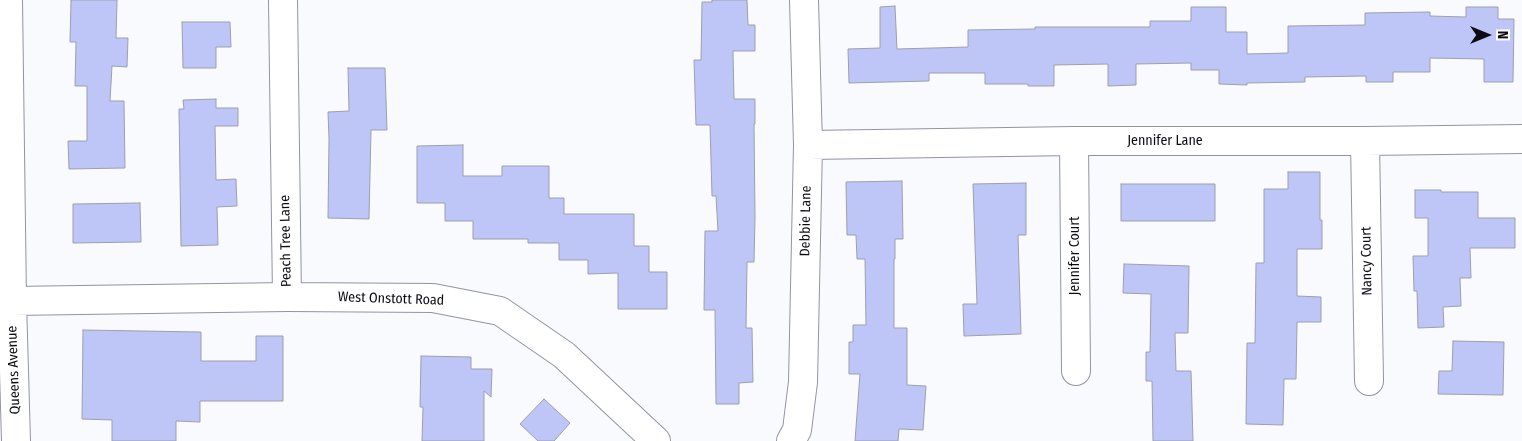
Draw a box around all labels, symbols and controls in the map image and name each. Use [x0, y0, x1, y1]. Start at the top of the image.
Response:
north arrow [1462, 10, 1512, 60]
text: N [1494, 31, 1511, 39]
street label: Jennifer Lane [1127, 133, 1203, 149]
street label: Debbie Lane [797, 185, 815, 257]
street label: Peach Tree Lane [277, 195, 295, 287]
street label: Jennifer Court [1067, 216, 1083, 296]
street label: Nancy Court [1358, 226, 1376, 296]
street label: West Onstott Road [338, 289, 444, 309]
street label: Queens Avenue [4, 325, 24, 415]

